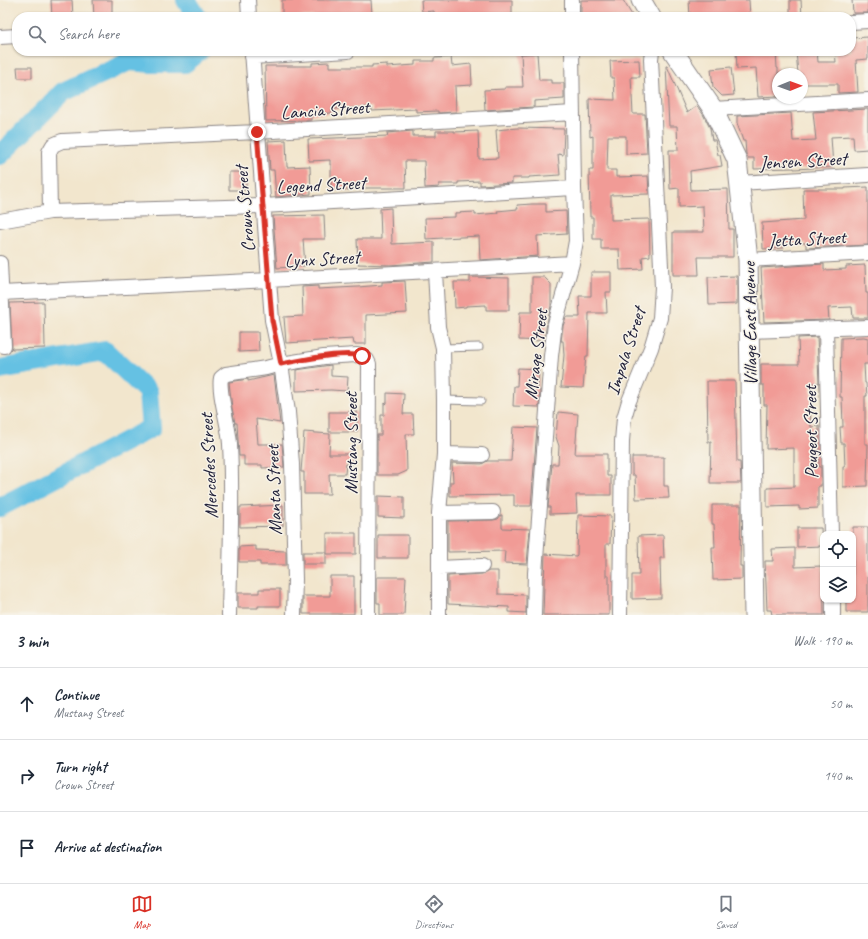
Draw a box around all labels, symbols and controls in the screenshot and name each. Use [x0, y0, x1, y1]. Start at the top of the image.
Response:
search box [12, 12, 856, 56]
icon: search [26, 23, 48, 45]
text: Search here [58, 25, 119, 44]
north arrow [772, 68, 808, 104]
street label: Lancia Street [280, 95, 372, 125]
route end [248, 123, 266, 141]
street label: Jensen Street [758, 147, 850, 175]
street label: Crown Street [229, 162, 261, 253]
street label: Legend Street [276, 171, 369, 199]
street label: Jetta Street [767, 225, 848, 253]
street label: Lynx Street [284, 245, 363, 273]
street label: Village East Avenue [737, 260, 763, 386]
street label: Impala Street [601, 302, 652, 398]
street label: Mirage Street [519, 306, 554, 400]
route start [353, 347, 371, 365]
street label: Peugeot Street [798, 383, 824, 479]
street label: Mustang Street [339, 390, 363, 494]
street label: Mercedes Street [194, 411, 224, 519]
street label: Manta Street [260, 443, 288, 535]
map controls [820, 531, 856, 603]
button: locate [820, 531, 856, 567]
button: layers [820, 567, 856, 603]
text: 3 min [16, 631, 49, 652]
text: Walk · 190 m [793, 633, 852, 649]
text: Continue [54, 686, 99, 705]
icon: ahead [16, 693, 38, 715]
text: 50 m [830, 696, 852, 712]
text: Mustang Street [54, 705, 124, 721]
text: Turn right [54, 758, 107, 777]
icon: right [16, 765, 38, 787]
text: 140 m [824, 768, 852, 784]
text: Crown Street [54, 777, 113, 793]
icon: arrive [16, 837, 38, 859]
text: Arrive at destination [54, 838, 161, 857]
tab: Map [131, 893, 153, 931]
tab: Directions [415, 893, 453, 931]
tab: Saved [715, 893, 737, 931]

